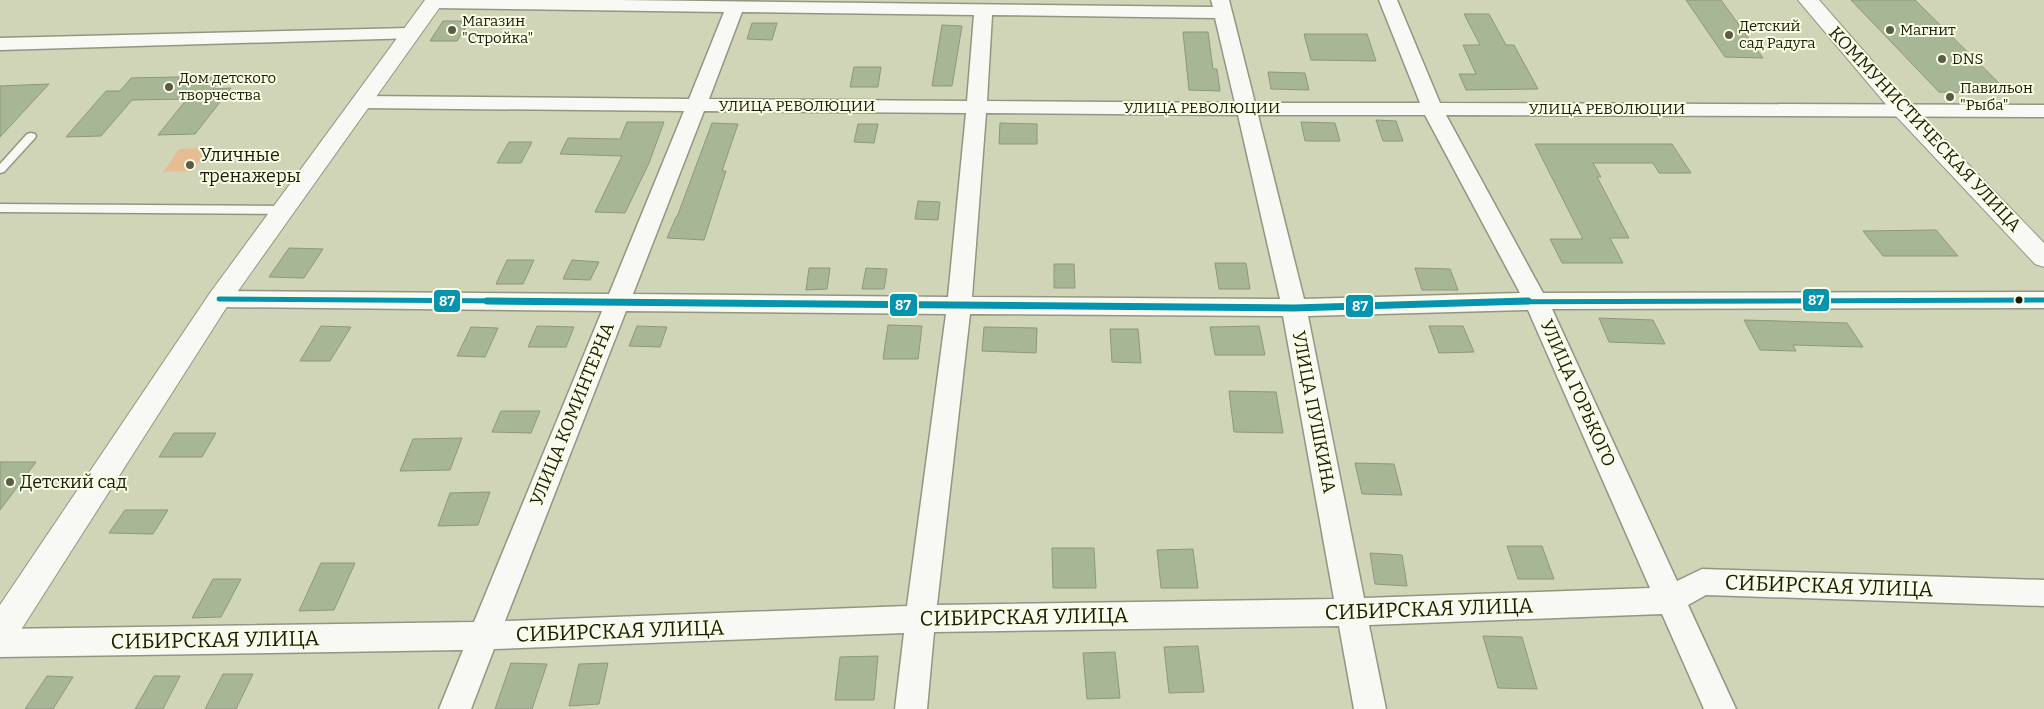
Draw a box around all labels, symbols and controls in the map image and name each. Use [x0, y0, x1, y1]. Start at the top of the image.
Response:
place label: Магазин "Стройка" [462, 12, 533, 47]
place label: Детский сад Радуга [1739, 17, 1815, 52]
place label: Магнит [1900, 21, 1956, 39]
street label: КОММУНИСТИЧЕСКАЯ УЛИЦА [1824, 22, 2026, 236]
marker: Магазин "Стройка" [446, 24, 458, 36]
marker: Магнит [1884, 24, 1896, 36]
marker: Детский сад Радуга [1723, 29, 1735, 41]
place label: DNS [1952, 50, 1983, 68]
marker: DNS [1936, 53, 1948, 65]
place label: Дом детского творчества [179, 69, 276, 104]
place label: Павильон "Рыба" [1960, 79, 2033, 114]
marker: Дом детского творчества [163, 81, 175, 93]
marker: Павильон "Рыба" [1944, 91, 1956, 103]
street label: УЛИЦА РЕВОЛЮЦИИ [719, 97, 875, 115]
street label: УЛИЦА РЕВОЛЮЦИИ [1124, 99, 1280, 117]
street label: УЛИЦА РЕВОЛЮЦИИ [1529, 100, 1685, 118]
place label: Уличные тренажеры [200, 144, 301, 187]
marker: Уличные тренажеры [184, 159, 196, 171]
line badge: 87 [1802, 288, 1830, 312]
line badge: 87 [433, 289, 461, 313]
text: 87 [1808, 292, 1824, 309]
text: 87 [439, 293, 455, 310]
line badge: 87 [889, 293, 918, 317]
line badge: 87 [1345, 294, 1374, 318]
unlabelled marker [2014, 295, 2024, 305]
text: 87 [895, 297, 911, 314]
text: 87 [1352, 298, 1368, 315]
street label: УЛИЦА ГОРЬКОГО [1536, 316, 1620, 470]
street label: УЛИЦА КОМИНТЕРНА [525, 319, 619, 509]
street label: УЛИЦА ПУШКИНА [1287, 329, 1341, 495]
place label: Детский сад [20, 471, 127, 493]
marker: Детский сад [4, 476, 16, 488]
street label: СИБИРСКАЯ УЛИЦА [1724, 569, 1934, 603]
street label: СИБИРСКАЯ УЛИЦА [1324, 592, 1534, 626]
street label: СИБИРСКАЯ УЛИЦА [920, 602, 1129, 632]
street label: СИБИРСКАЯ УЛИЦА [515, 614, 725, 648]
street label: СИБИРСКАЯ УЛИЦА [111, 625, 320, 655]

